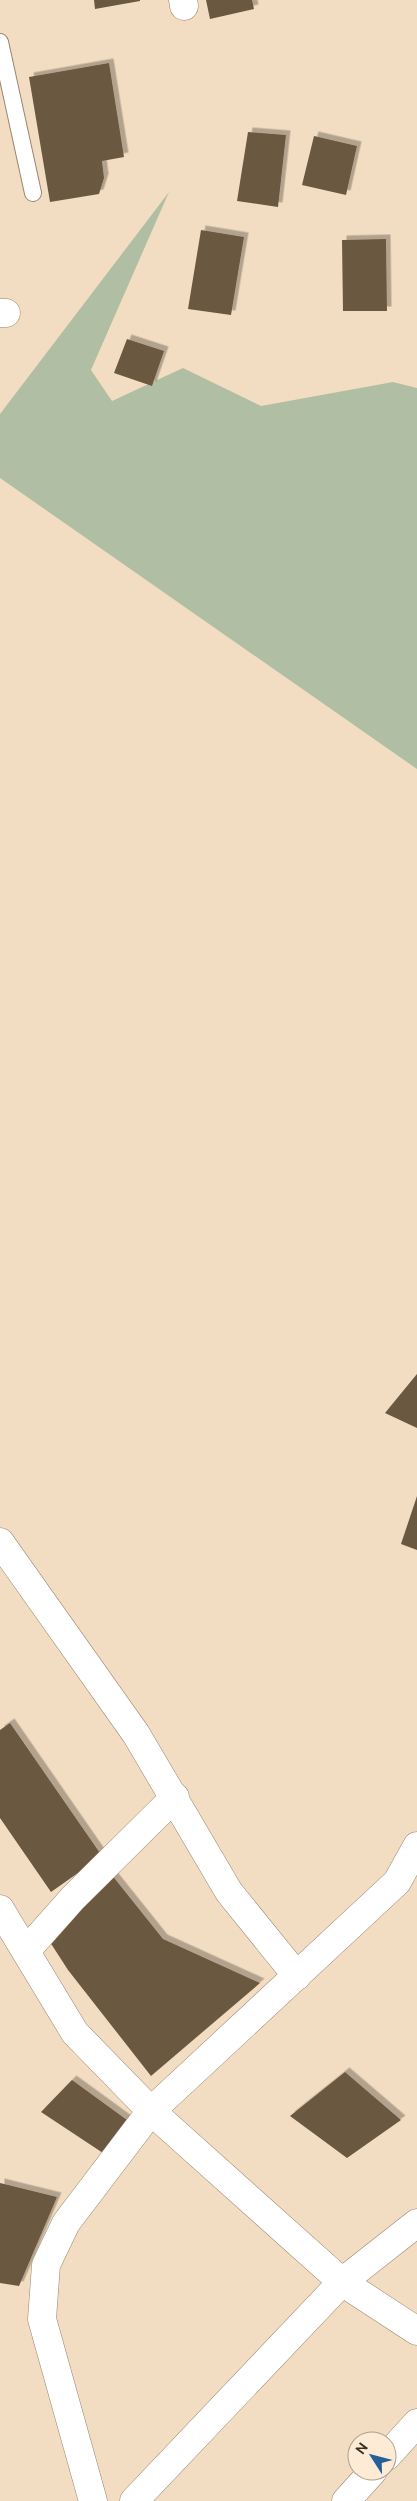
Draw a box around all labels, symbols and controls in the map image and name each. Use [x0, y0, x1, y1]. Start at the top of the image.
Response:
north arrow [347, 2431, 397, 2481]
text: N [352, 2439, 371, 2457]

